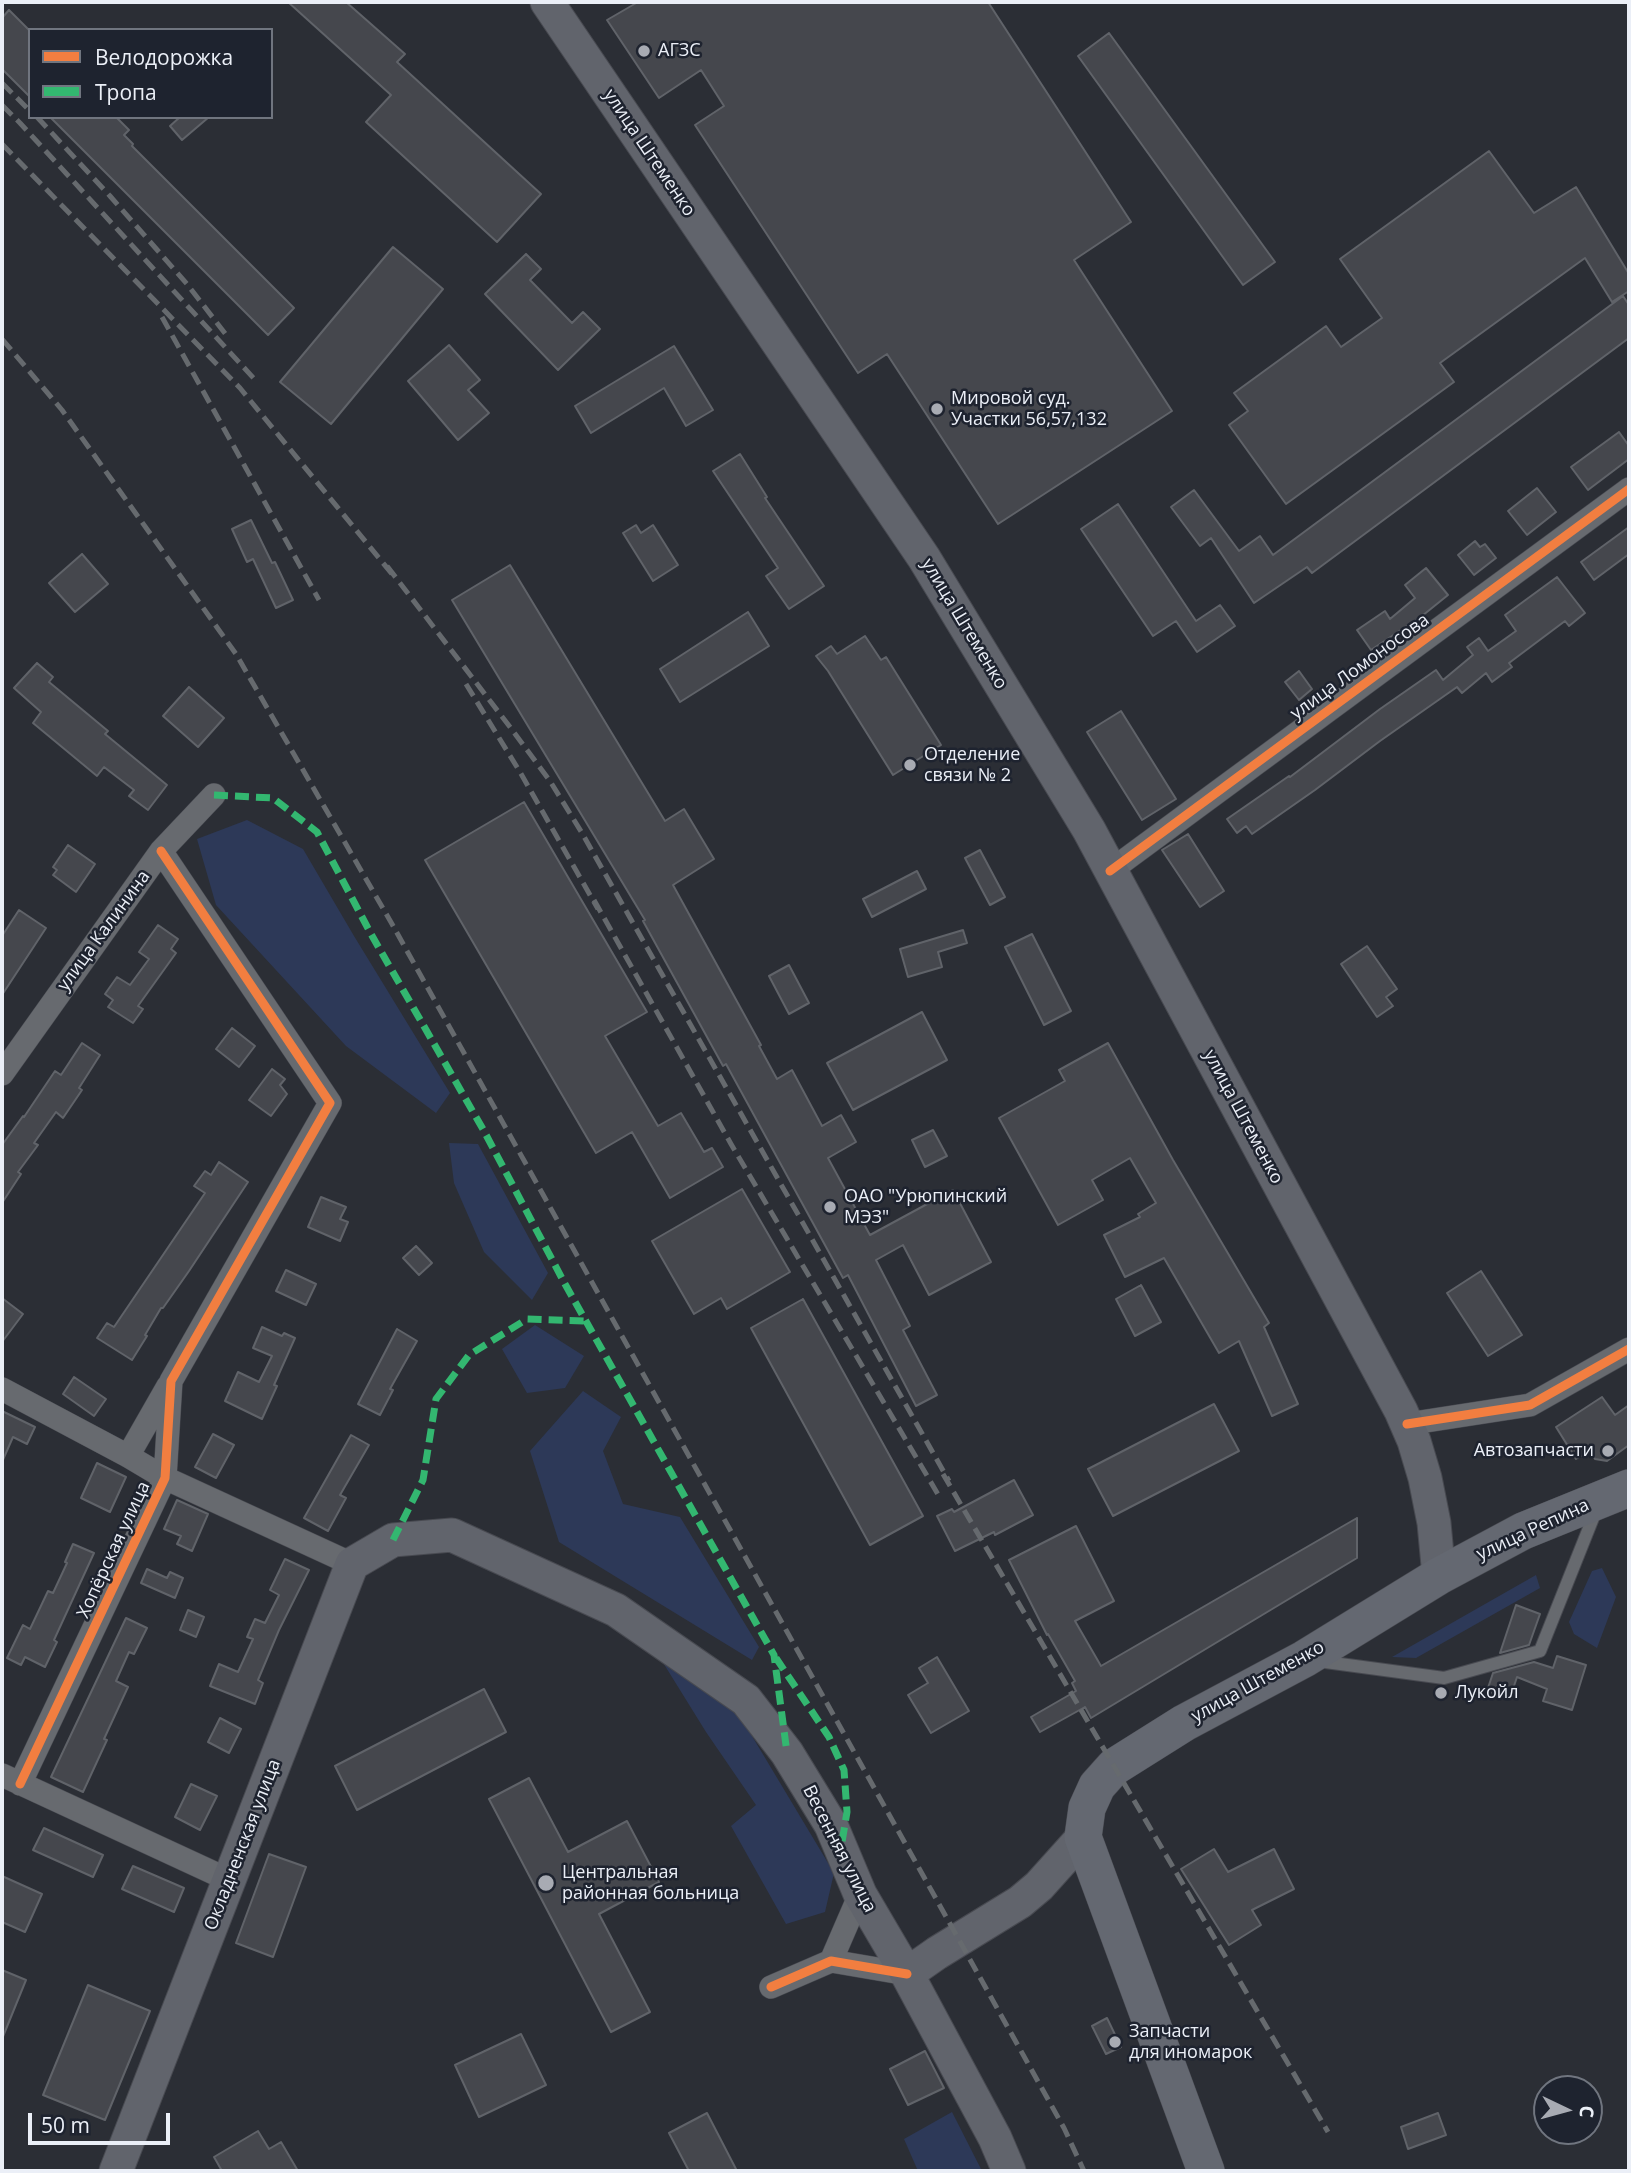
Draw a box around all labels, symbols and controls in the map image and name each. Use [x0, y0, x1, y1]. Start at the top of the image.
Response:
legend [28, 28, 273, 119]
place label: АГЗС [658, 40, 701, 62]
text: Велодорожка [95, 43, 233, 71]
marker: АГЗС [636, 43, 652, 59]
text: Тропа [95, 78, 157, 106]
street label: улица Штеменко [598, 85, 700, 221]
place label: Мировой суд. Участки 56,57,132 [951, 388, 1107, 430]
marker: Мировой суд. Участки 56,57,132 [929, 401, 945, 417]
street label: улица Штеменко [916, 555, 1012, 693]
street label: улица Ломоносова [1286, 609, 1434, 725]
place label: Отделение связи № 2 [924, 744, 1020, 786]
marker: Отделение связи № 2 [902, 757, 918, 773]
street label: улица Калинина [53, 867, 155, 995]
street label: улица Штеменко [1199, 1046, 1287, 1188]
place label: ОАО "Урюпинский МЭЗ" [844, 1186, 1007, 1228]
marker: ОАО "Урюпинский МЭЗ" [822, 1199, 838, 1215]
place label: Автозапчасти [1474, 1440, 1594, 1462]
marker: Автозапчасти [1600, 1443, 1616, 1459]
street label: Хопёрская улица [73, 1478, 155, 1622]
street label: улица Репина [1473, 1495, 1593, 1565]
street label: улица Штеменко [1188, 1637, 1328, 1727]
place label: Лукойл [1455, 1682, 1519, 1704]
marker: Лукойл [1433, 1685, 1449, 1701]
street label: Окладненская улица [200, 1756, 286, 1934]
street label: Весенняя улица [798, 1782, 880, 1916]
place label: Центральная районная больница [562, 1862, 739, 1904]
marker: Центральная районная больница [536, 1873, 556, 1893]
place label: Запчасти для иномарок [1129, 2021, 1252, 2064]
marker: Запчасти для иномарок [1107, 2034, 1123, 2050]
north arrow [1533, 2075, 1603, 2145]
scale bar [32, 2100, 173, 2144]
text: С [1573, 2104, 1600, 2119]
text: 50 m [41, 2111, 90, 2139]

